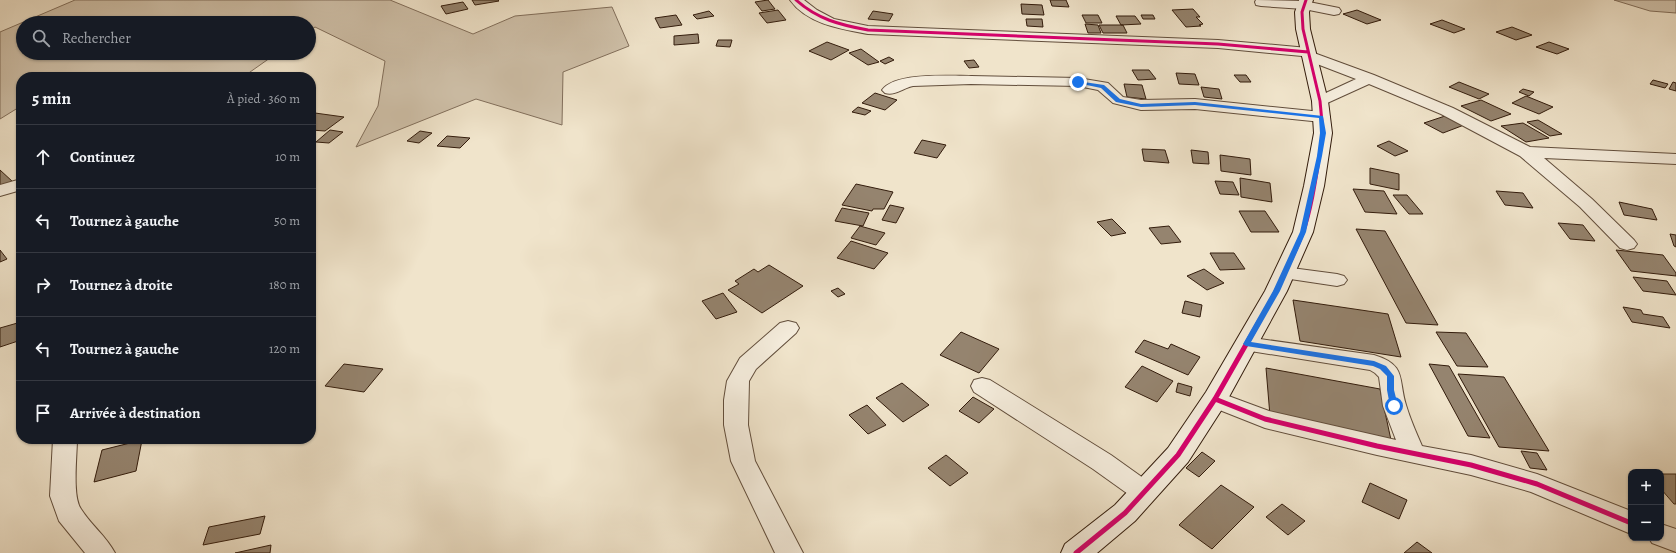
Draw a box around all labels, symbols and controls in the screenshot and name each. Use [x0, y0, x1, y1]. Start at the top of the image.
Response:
search box [16, 16, 316, 60]
icon: search [30, 27, 52, 49]
text: Rechercher [62, 28, 131, 48]
route end [1069, 73, 1087, 91]
text: 5 min [32, 87, 71, 110]
text: À pied · 360 m [227, 90, 300, 107]
icon: ahead [32, 146, 54, 168]
text: Continuez [70, 147, 135, 167]
text: 10 m [275, 148, 300, 165]
icon: left [32, 210, 54, 232]
text: Tournez à gauche [70, 211, 179, 231]
text: 50 m [274, 212, 300, 229]
icon: right [32, 274, 54, 296]
text: Tournez à droite [70, 275, 173, 295]
text: 180 m [269, 276, 300, 293]
icon: left [32, 338, 54, 360]
text: Tournez à gauche [70, 339, 179, 359]
text: 120 m [269, 340, 300, 357]
route start [1385, 397, 1403, 415]
icon: arrive [32, 402, 54, 424]
text: Arrivée à destination [70, 403, 201, 423]
map controls [1628, 469, 1664, 541]
button: + [1628, 469, 1664, 505]
button: − [1628, 505, 1664, 541]

